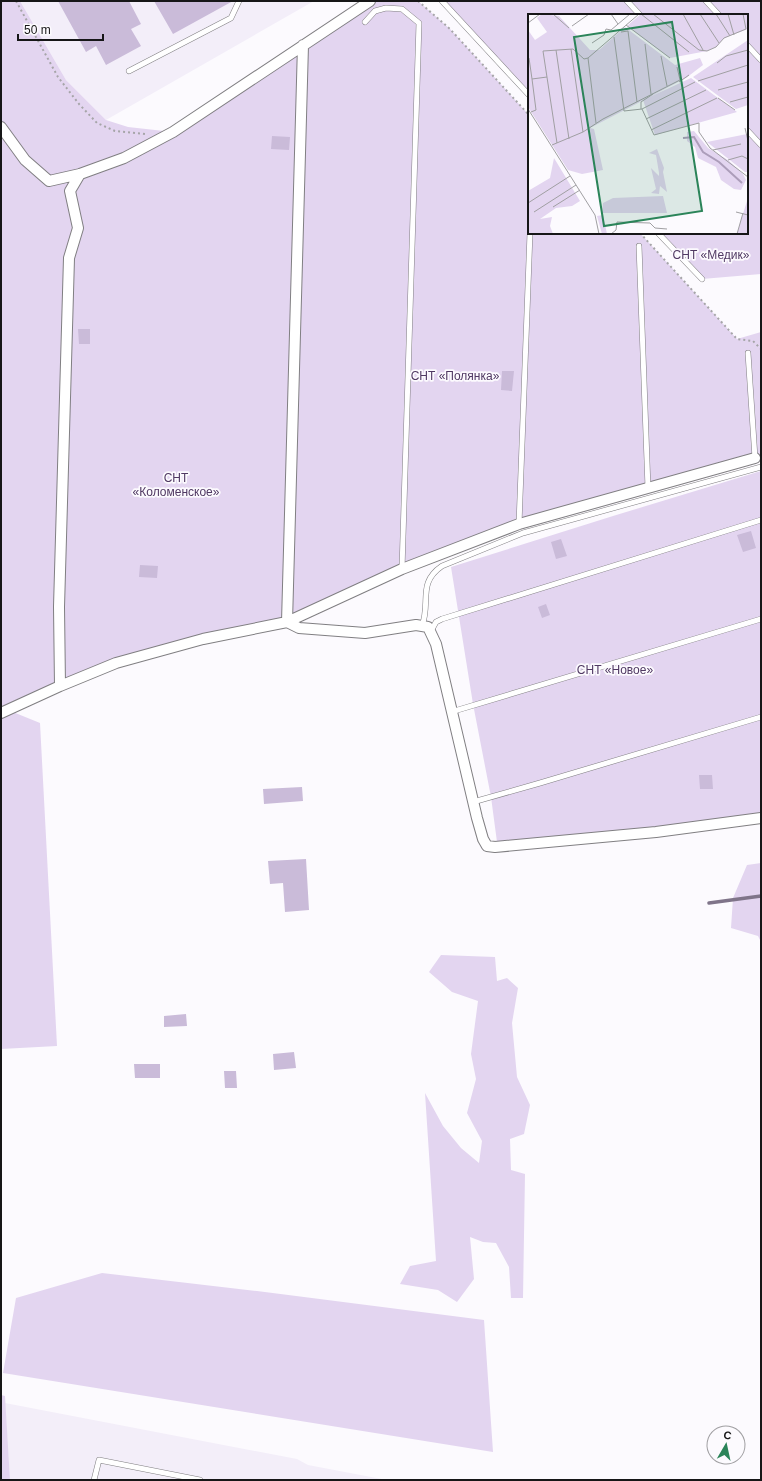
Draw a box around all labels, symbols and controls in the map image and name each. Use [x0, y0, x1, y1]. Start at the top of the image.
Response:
inset map [528, 14, 748, 234]
scale bar [18, 16, 103, 42]
text: 50 m [24, 23, 51, 37]
park label: СНТ «Медик» [673, 248, 750, 262]
park label: СНТ «Полянка» [411, 369, 500, 383]
park label: СНТ «Коломенское» [133, 471, 220, 499]
park label: СНТ «Новое» [577, 663, 653, 677]
north arrow [706, 1425, 746, 1465]
text: С [723, 1429, 732, 1442]

